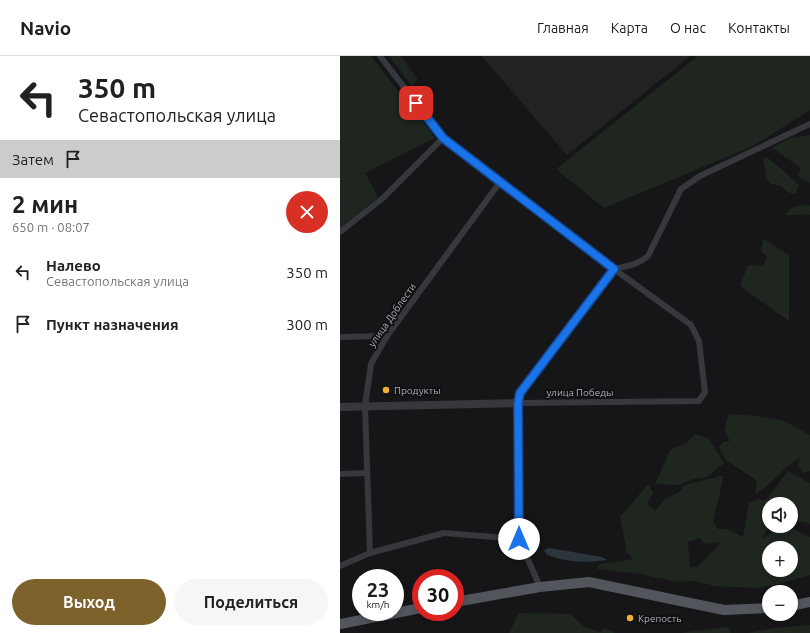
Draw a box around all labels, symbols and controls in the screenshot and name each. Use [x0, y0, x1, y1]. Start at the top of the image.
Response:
text: Navio [20, 17, 71, 39]
text: Главная [537, 20, 589, 36]
text: Карта [611, 20, 648, 36]
text: О нас [670, 20, 706, 36]
text: Контакты [728, 20, 790, 36]
icon: left [12, 72, 64, 124]
text: 350 m [78, 72, 156, 103]
pin [399, 86, 433, 120]
icon: arrive [405, 92, 427, 114]
text: Севастопольская улица [78, 105, 276, 125]
icon: arrive [62, 148, 84, 170]
text: Затем [12, 151, 54, 168]
text: 2 мин [12, 191, 78, 218]
button: close [286, 191, 328, 233]
text: 650 m · 08:07 [12, 220, 90, 234]
text: Налево [46, 257, 101, 274]
icon: left [12, 261, 34, 283]
text: 350 m [286, 264, 328, 281]
text: Севастопольская улица [46, 274, 189, 288]
street label: улица Доблести [366, 281, 418, 349]
icon: arrive [12, 313, 34, 335]
text: Пункт назначения [46, 316, 179, 333]
text: 300 m [286, 316, 328, 333]
marker: Продукты [381, 385, 391, 395]
place label: Продукты [394, 385, 441, 396]
street label: улица Победы [546, 387, 614, 398]
map controls [762, 497, 798, 621]
button: sound [762, 497, 798, 533]
position arrow [498, 518, 540, 560]
button: + [762, 541, 798, 577]
speed limit sign: 30 [412, 569, 464, 621]
text: 23 [367, 578, 389, 601]
button: Выход [12, 579, 166, 625]
button: Поделиться [174, 579, 328, 625]
button: − [762, 585, 798, 621]
text: km/h [366, 599, 390, 610]
marker: Крепость [625, 613, 635, 623]
place label: Крепость [638, 613, 681, 624]

